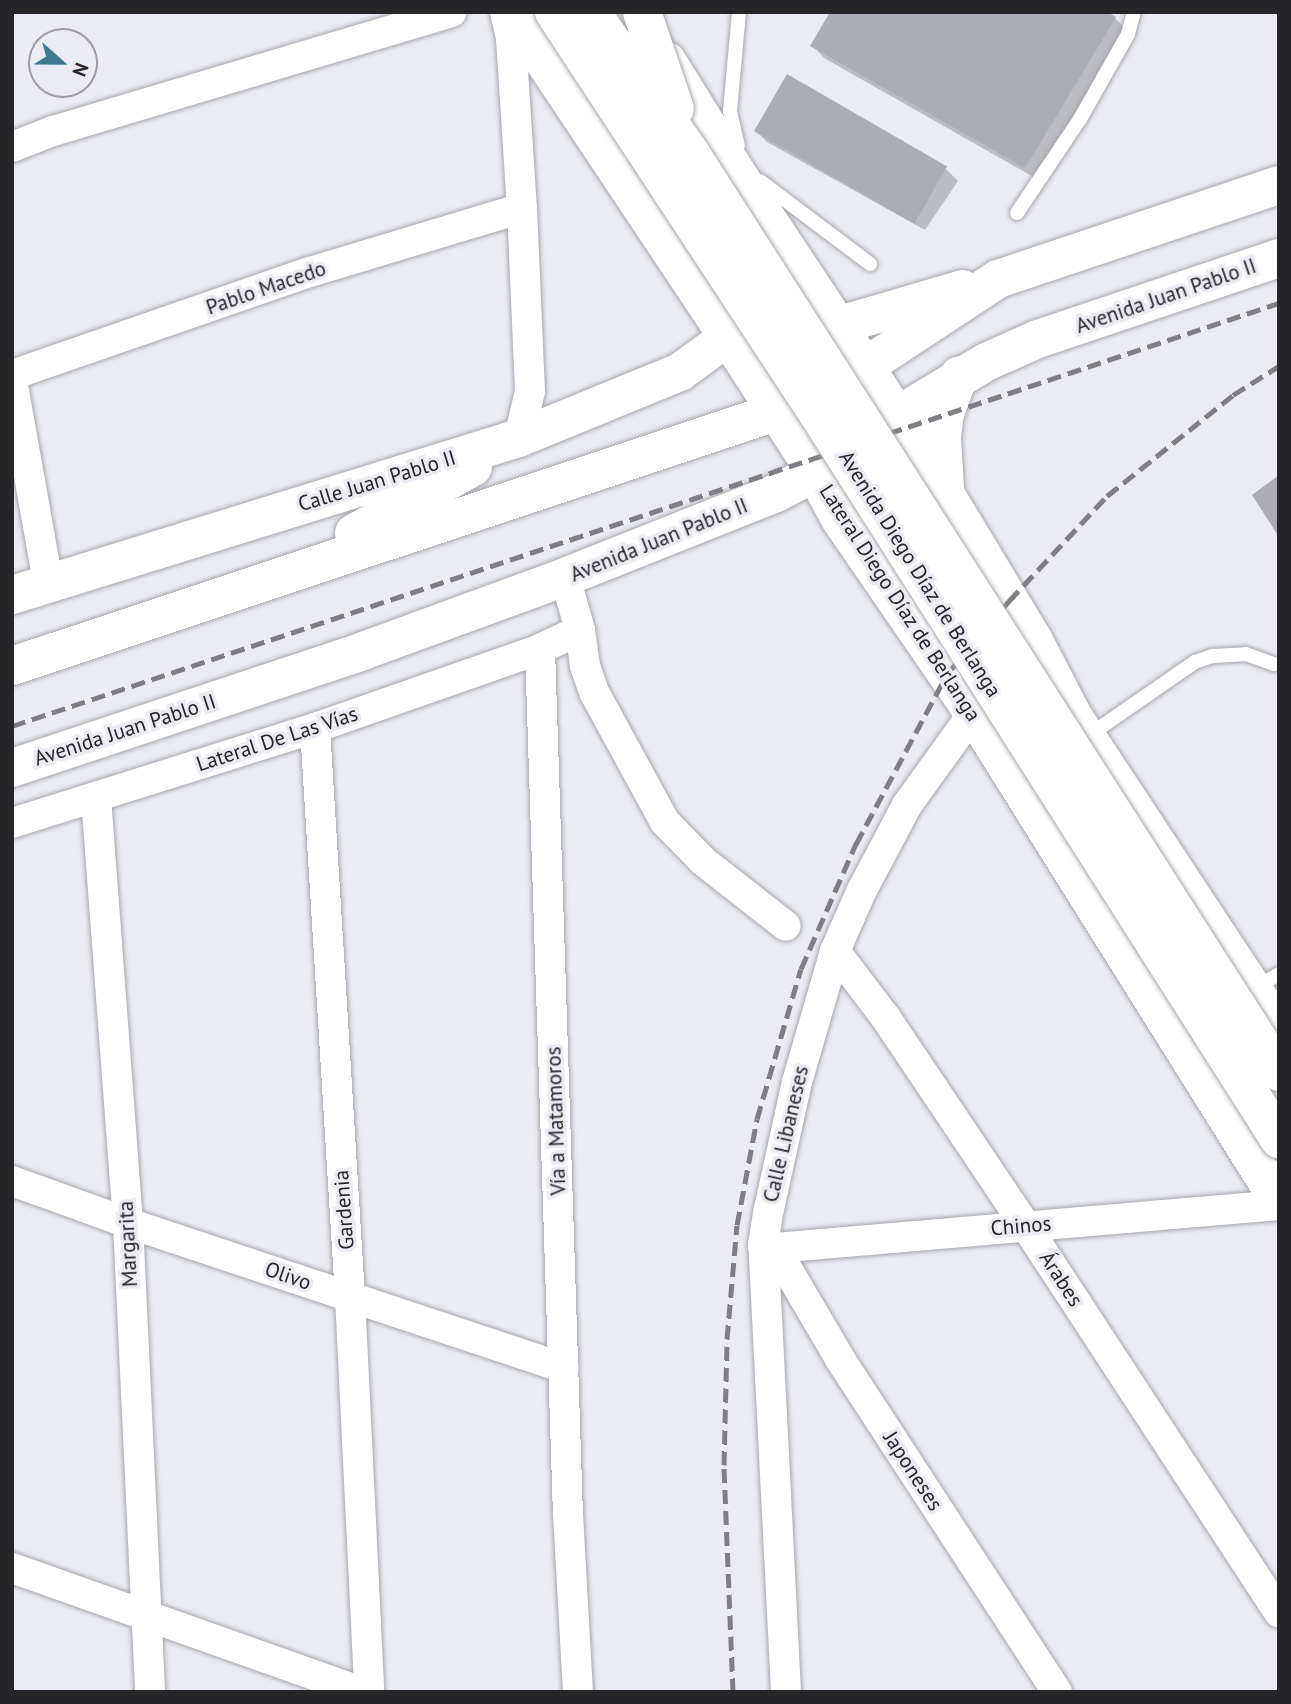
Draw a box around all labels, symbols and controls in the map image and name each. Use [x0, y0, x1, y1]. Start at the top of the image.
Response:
north arrow [28, 28, 98, 98]
text: N [67, 60, 94, 80]
street label: Avenida Juan Pablo II [1072, 253, 1260, 339]
street label: Pablo Macedo [203, 256, 329, 320]
street label: Calle Juan Pablo II [295, 445, 459, 517]
street label: Avenida Diego Díaz de Berlanga [833, 446, 1007, 702]
street label: Lateral Diego Díaz de Berlanga [814, 480, 986, 726]
street label: Avenida Juan Pablo II [566, 493, 752, 587]
street label: Avenida Juan Pablo II [31, 689, 219, 771]
street label: Lateral De Las Vías [193, 701, 361, 777]
street label: Vía a Matamoros [541, 1046, 571, 1196]
street label: Calle Libaneses [758, 1063, 814, 1205]
street label: Gardenia [329, 1169, 359, 1251]
street label: Margarita [113, 1200, 143, 1288]
street label: Chinos [990, 1211, 1052, 1241]
street label: Árabes [1034, 1247, 1088, 1311]
street label: Olivo [262, 1256, 314, 1296]
street label: Japoneses [878, 1427, 948, 1515]

